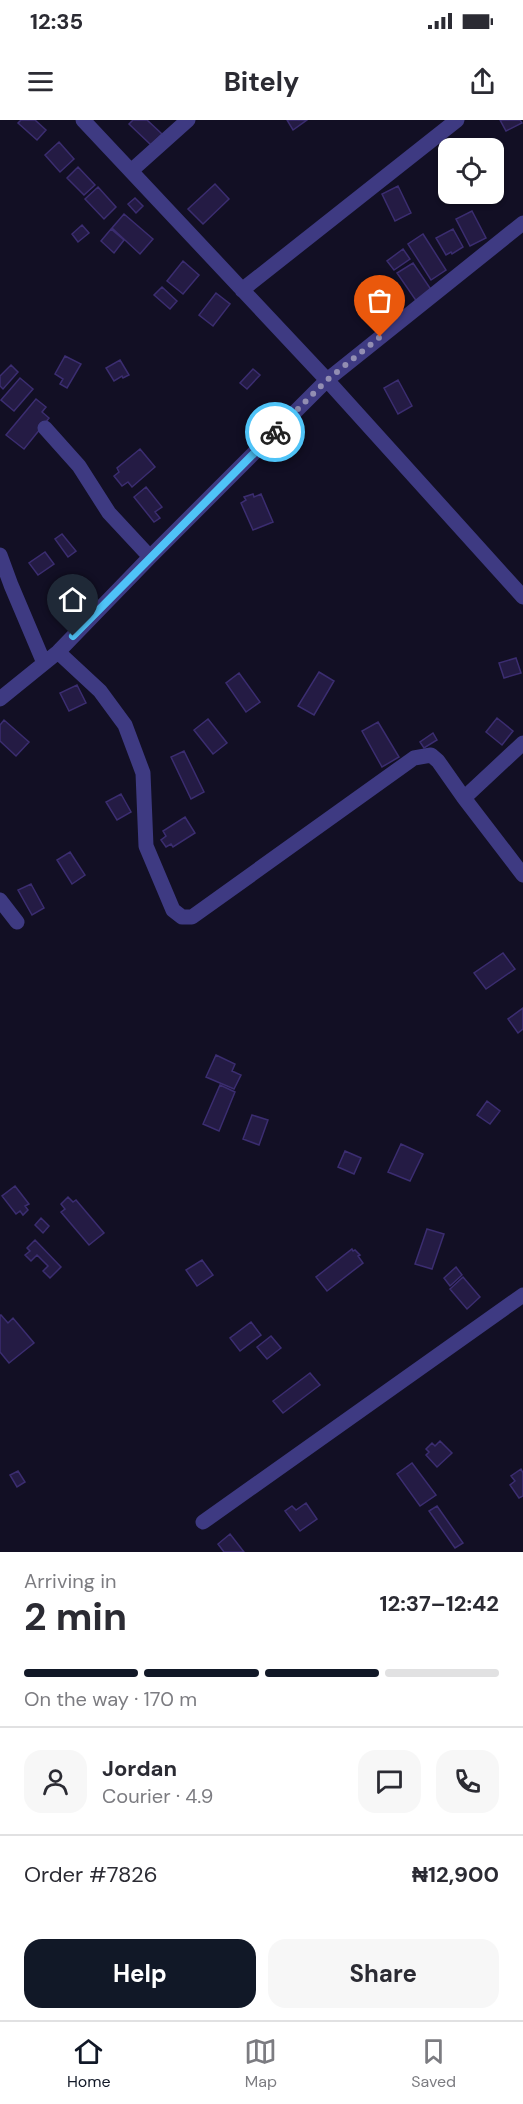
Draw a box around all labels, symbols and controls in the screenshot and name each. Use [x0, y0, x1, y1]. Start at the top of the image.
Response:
text: 12:35 [30, 7, 83, 36]
text: Bitely [224, 64, 299, 99]
icon: menu [24, 65, 57, 98]
icon: share [466, 65, 499, 98]
map controls [438, 138, 504, 204]
button: locate [438, 138, 504, 204]
pin [354, 275, 405, 337]
icon: bag [363, 284, 396, 317]
courier [245, 402, 305, 462]
icon: bike [259, 416, 292, 449]
pin [47, 574, 98, 636]
icon: home [56, 583, 89, 616]
text: Arriving in [24, 1568, 116, 1594]
text: 12:37–12:42 [379, 1589, 499, 1618]
text: 2 min [24, 1591, 127, 1642]
text: On the way · 170 m [24, 1686, 197, 1712]
button: person [24, 1750, 87, 1813]
button: chat [358, 1750, 421, 1813]
button: phone [436, 1750, 499, 1813]
text: Jordan [102, 1754, 177, 1783]
text: Courier · 4.9 [102, 1783, 213, 1809]
text: Order #7826 [24, 1860, 158, 1889]
text: ₦12,900 [412, 1860, 499, 1889]
button: Help [24, 1939, 256, 2008]
button: Share [268, 1939, 499, 2008]
tab: Home [67, 2035, 111, 2092]
tab: Map [244, 2035, 277, 2092]
tab: Saved [411, 2035, 456, 2092]

